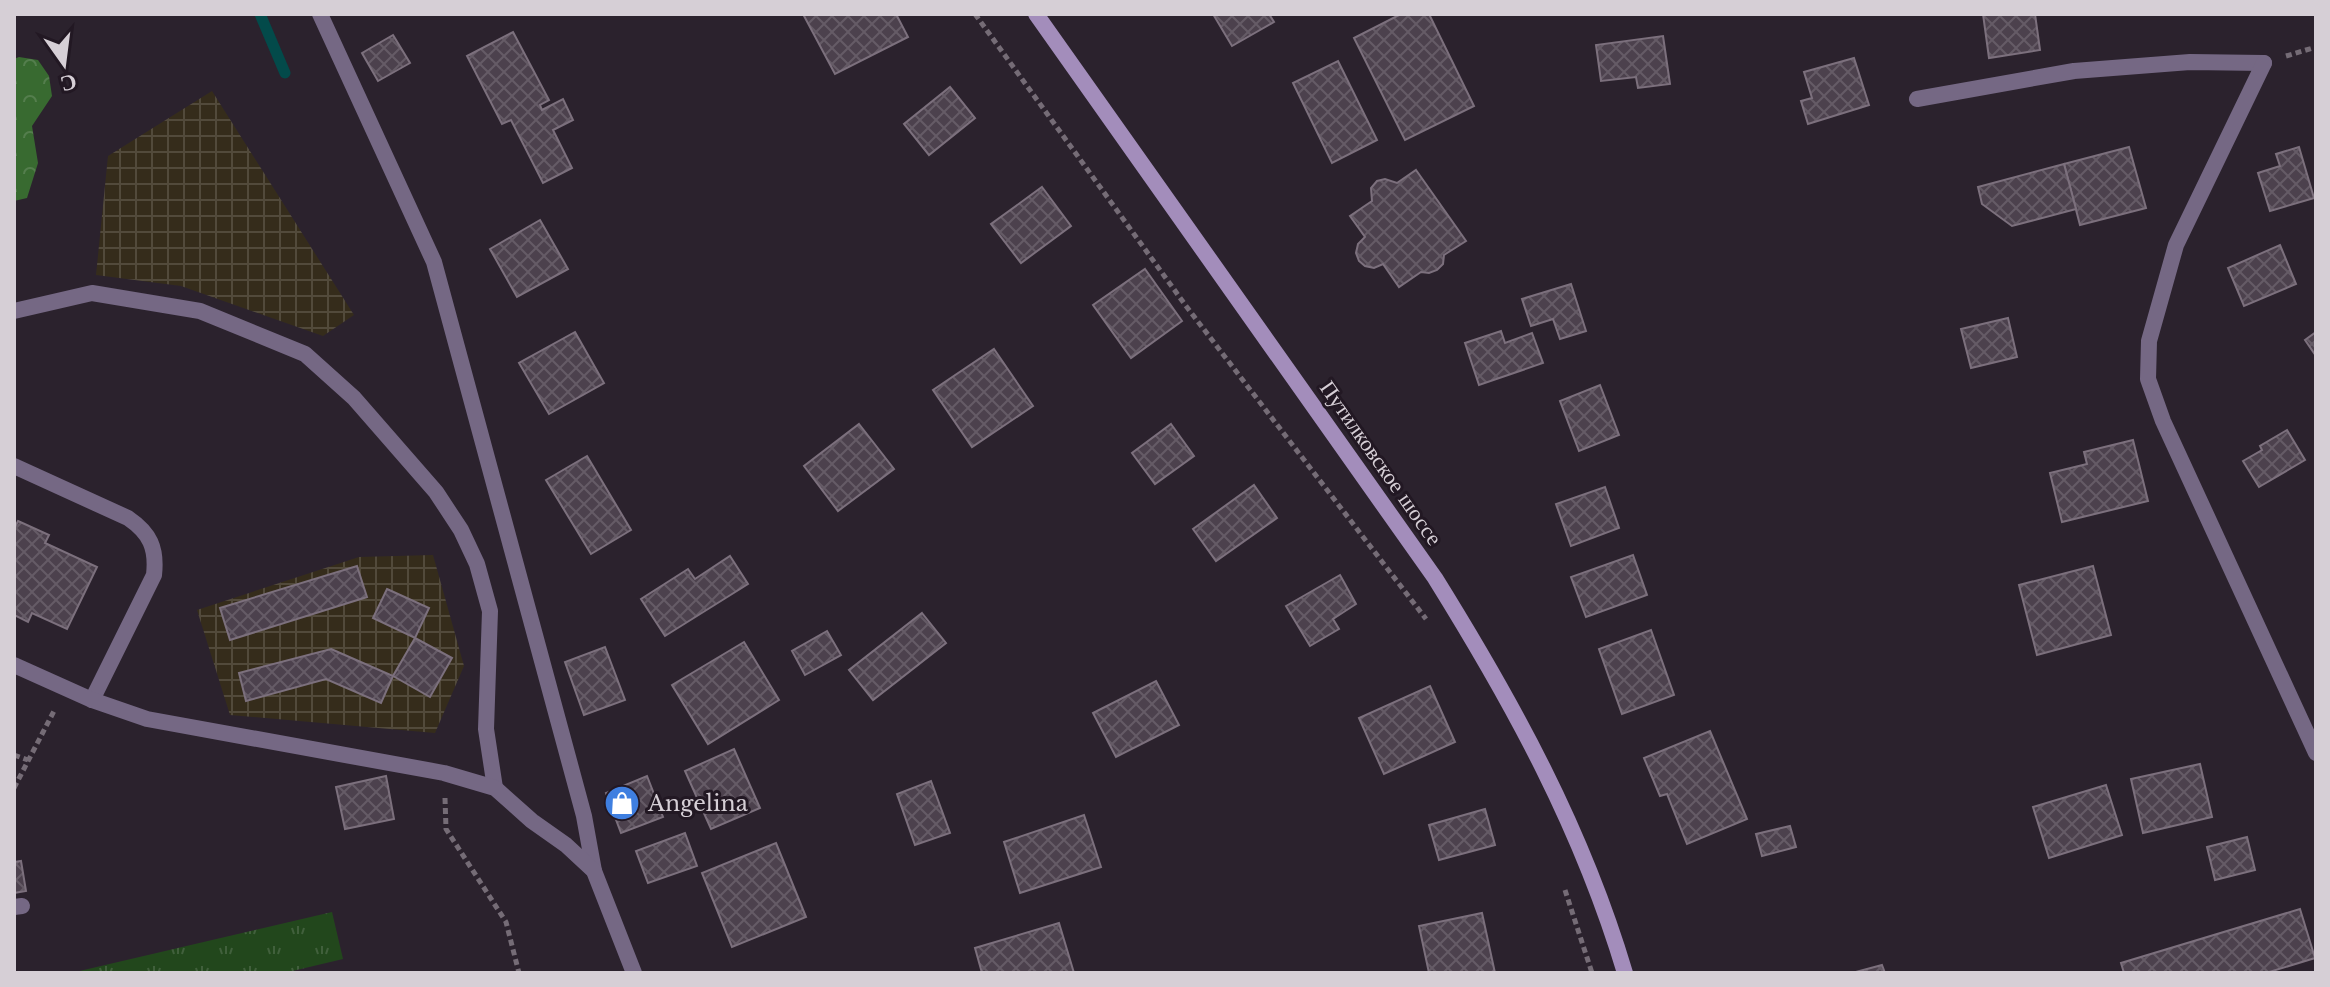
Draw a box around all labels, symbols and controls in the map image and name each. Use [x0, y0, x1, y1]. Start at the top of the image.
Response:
north arrow [24, 24, 104, 104]
text: С [58, 68, 80, 98]
street label: Путилковское шоссе [1314, 375, 1448, 551]
shop icon: Angelina [603, 784, 641, 822]
place label: Angelina [647, 790, 749, 817]

